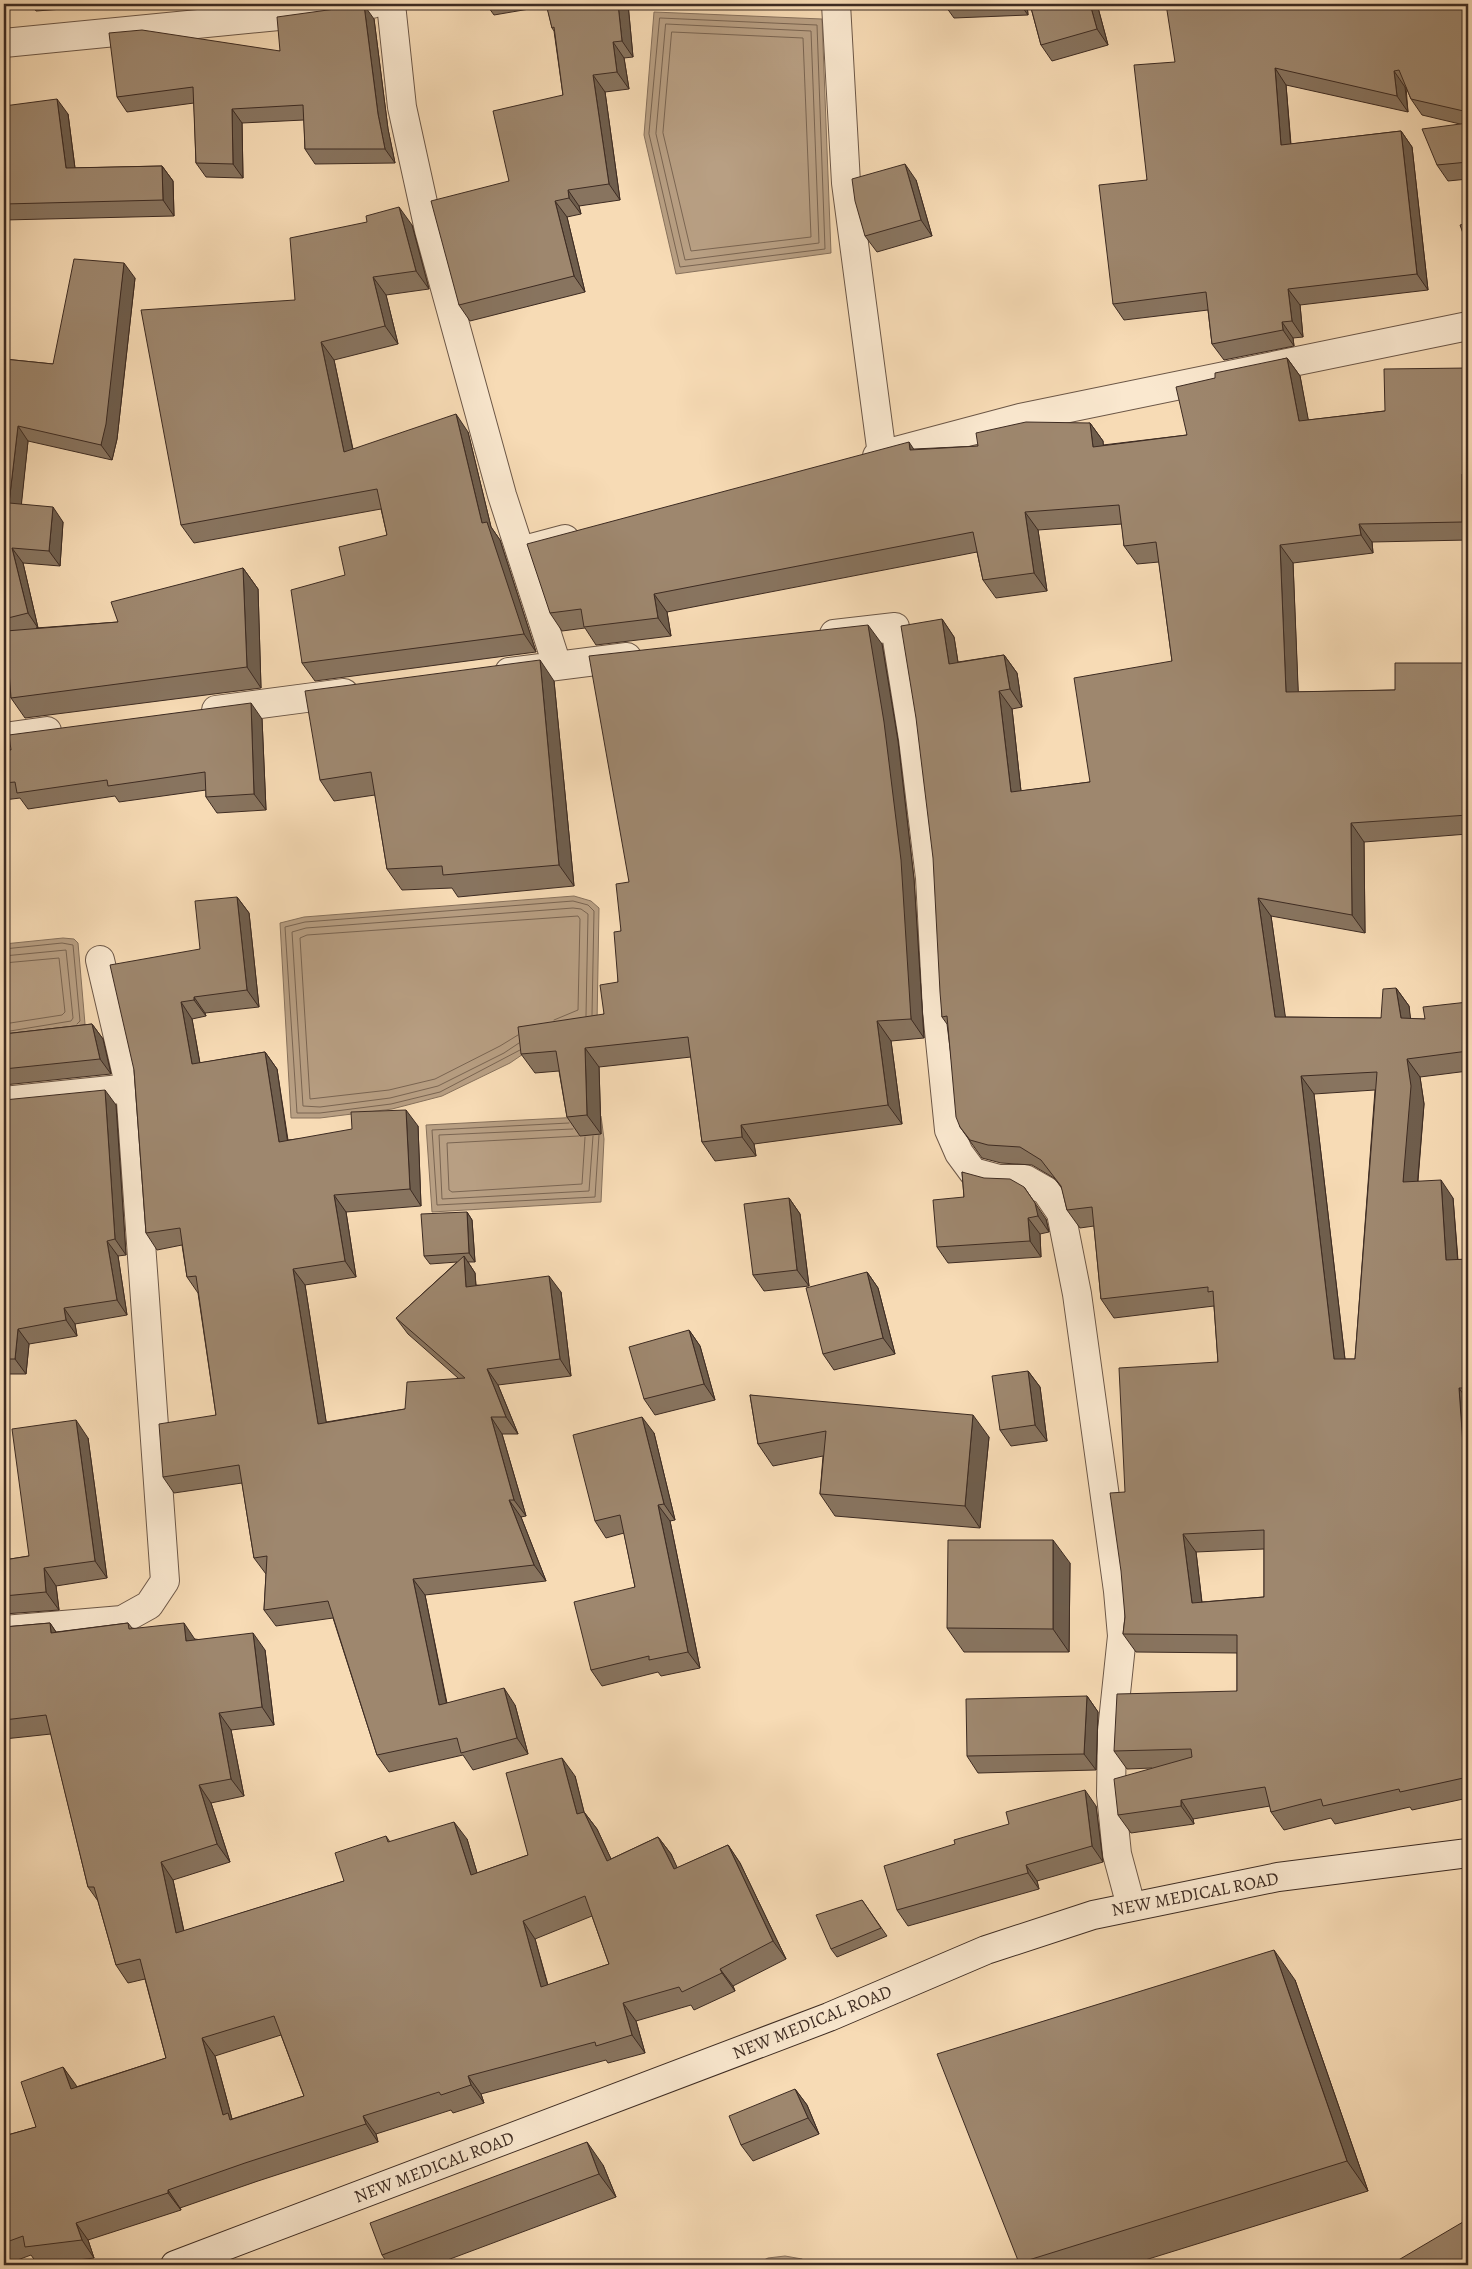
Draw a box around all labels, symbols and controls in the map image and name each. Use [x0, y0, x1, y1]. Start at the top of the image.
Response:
street label: NEW MEDICAL ROAD [1109, 1866, 1281, 1922]
street label: NEW MEDICAL ROAD [729, 1979, 895, 2065]
street label: NEW MEDICAL ROAD [350, 2125, 518, 2209]

